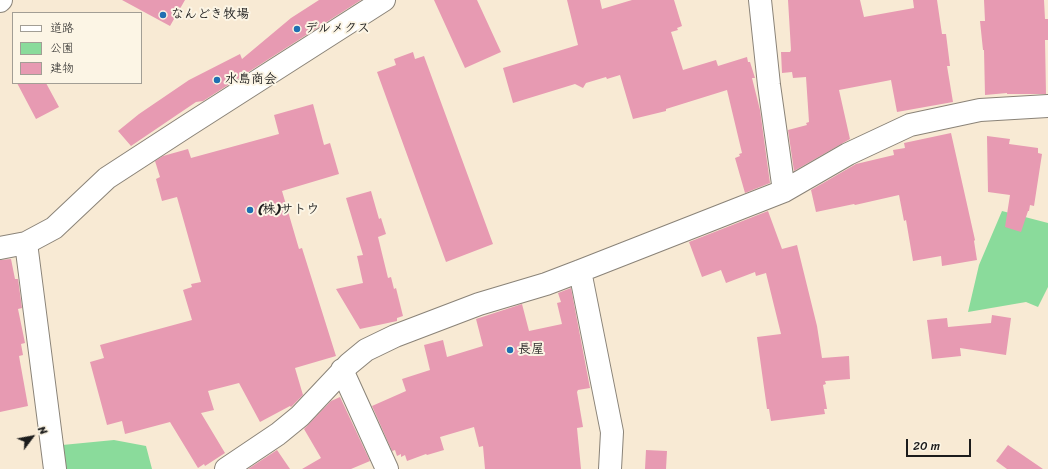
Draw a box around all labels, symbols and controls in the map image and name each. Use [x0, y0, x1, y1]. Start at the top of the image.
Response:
place label: なんどき牧場 [171, 7, 249, 23]
marker: なんどき牧場 [158, 10, 168, 20]
legend [12, 12, 142, 84]
text: 道路 [50, 17, 74, 39]
place label: デルメクス [305, 21, 370, 37]
marker: デルメクス [292, 24, 302, 34]
text: 公園 [50, 37, 74, 59]
text: 建物 [50, 57, 74, 79]
place label: 水島商会 [225, 72, 277, 88]
marker: 水島商会 [212, 75, 222, 85]
place label: (株)サトウ [258, 202, 319, 218]
marker: (株)サトウ [245, 205, 255, 215]
place label: 長屋 [518, 342, 544, 358]
marker: 長屋 [505, 345, 515, 355]
north arrow [12, 417, 52, 457]
text: N [33, 422, 53, 439]
scale bar [908, 431, 973, 457]
text: 20 m [913, 435, 940, 457]

